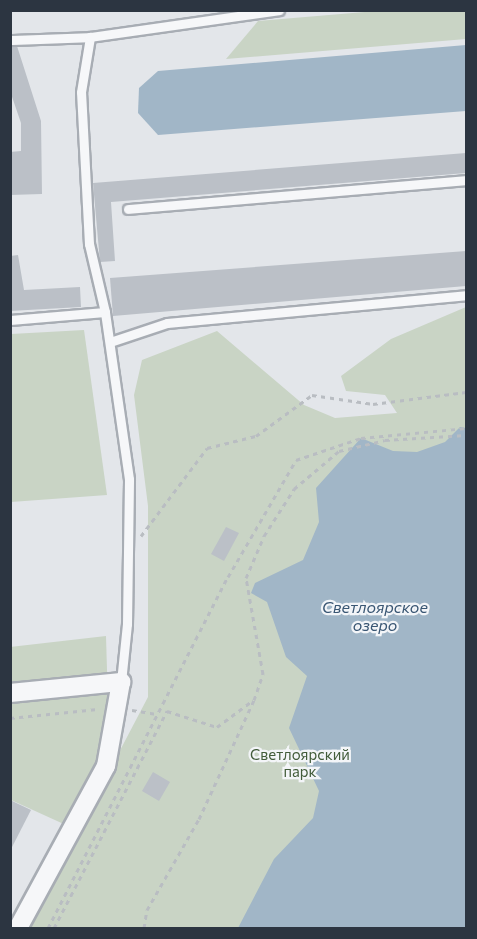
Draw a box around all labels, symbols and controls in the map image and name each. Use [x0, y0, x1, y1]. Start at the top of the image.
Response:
water label: Светлоярское озеро [322, 597, 428, 635]
park label: Светлоярский парк [250, 745, 350, 780]

